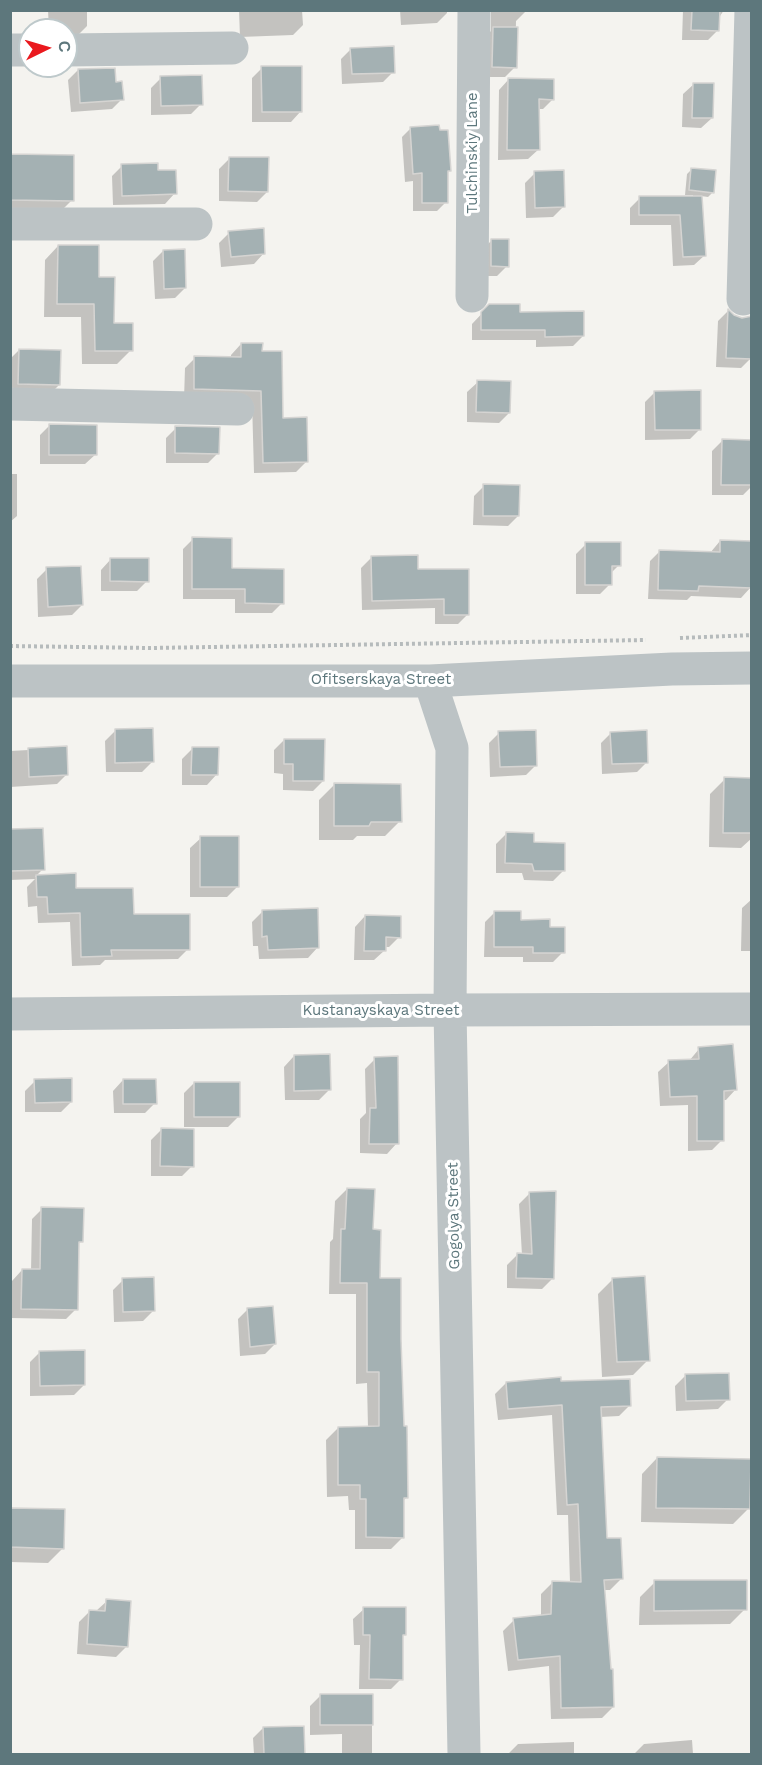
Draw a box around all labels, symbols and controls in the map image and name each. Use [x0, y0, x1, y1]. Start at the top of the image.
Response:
north arrow [18, 18, 78, 78]
text: С [54, 40, 74, 53]
street label: Tulchinskiy Lane [464, 92, 482, 214]
street label: Ofitserskaya Street [311, 671, 451, 689]
street label: Kustanayskaya Street [303, 1002, 459, 1020]
street label: Gogolya Street [444, 1162, 464, 1270]

